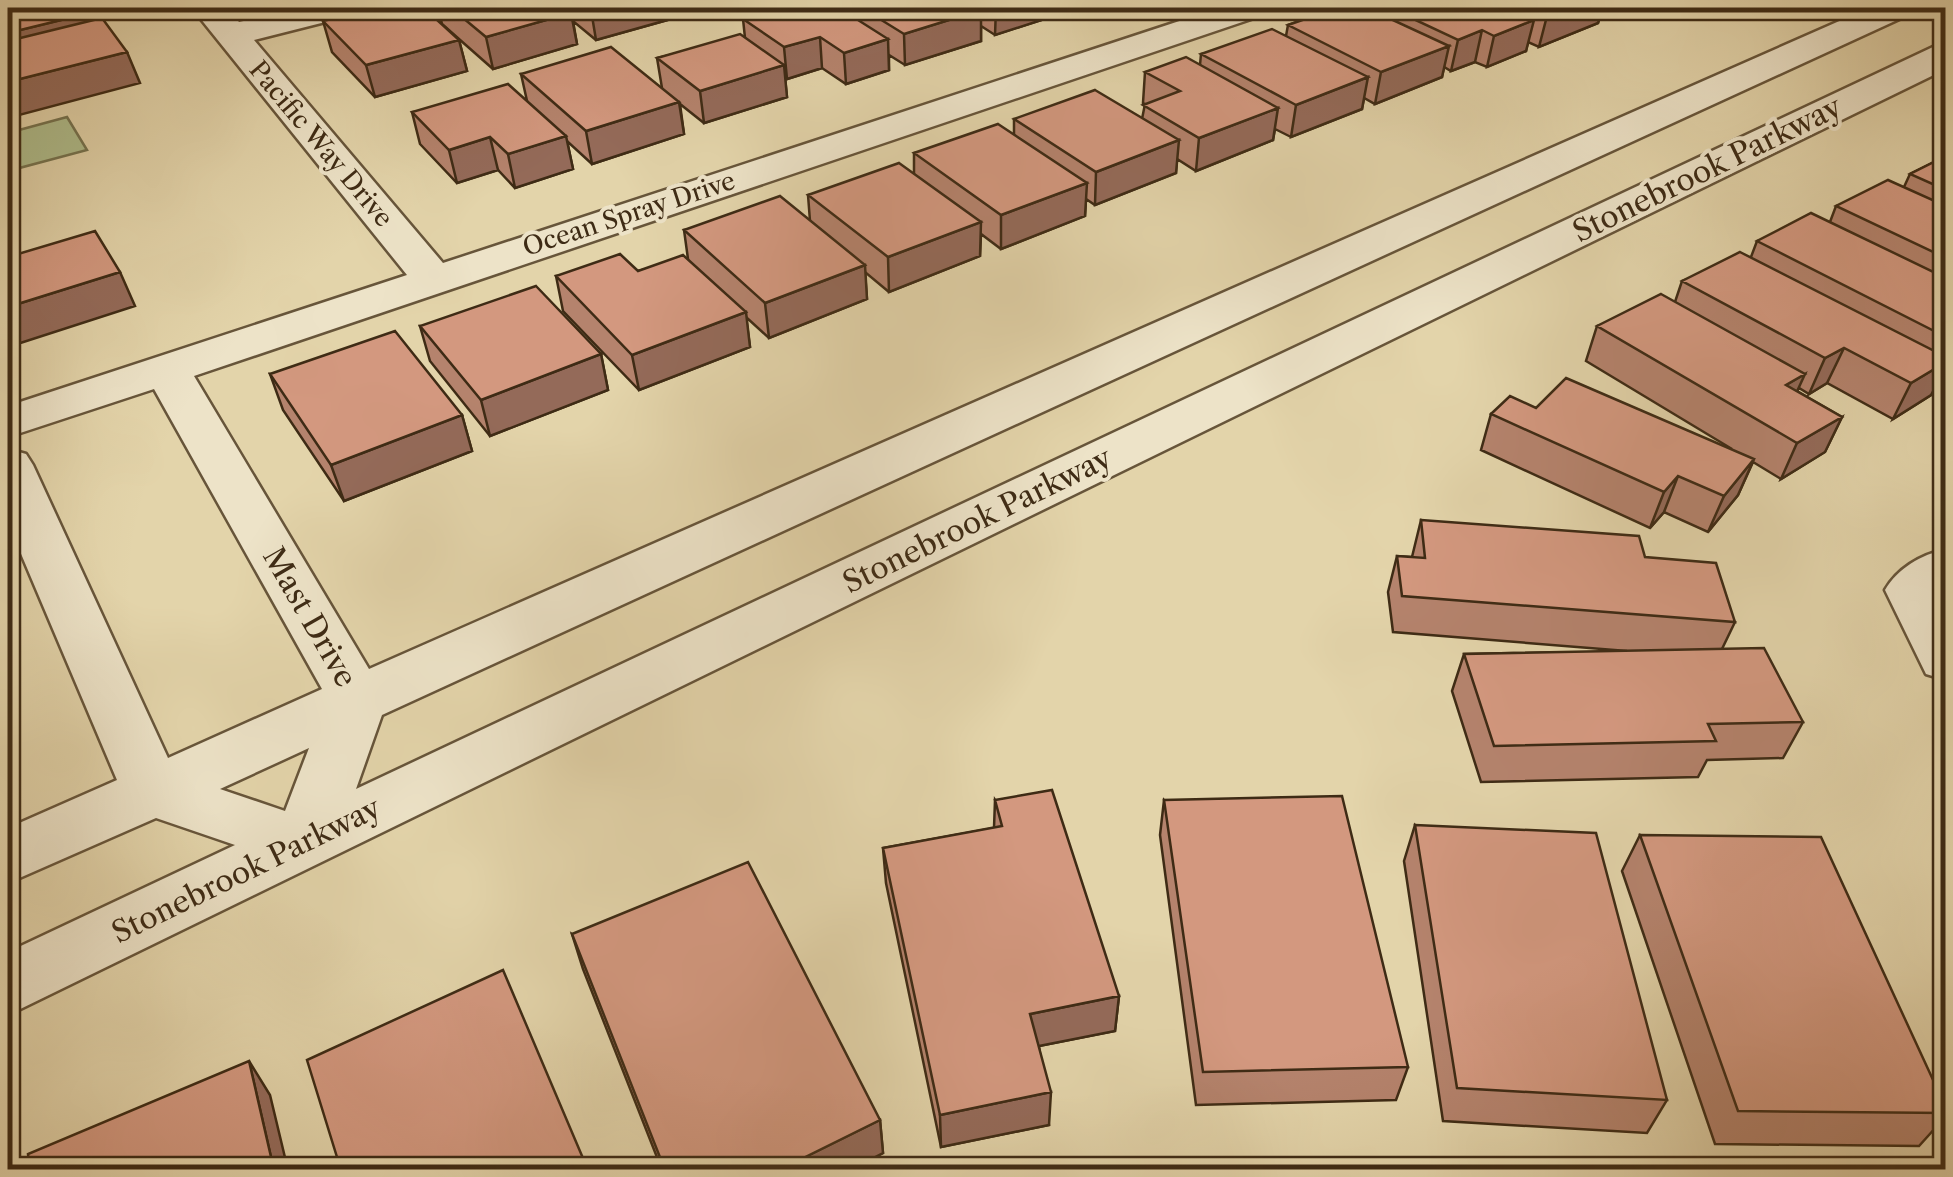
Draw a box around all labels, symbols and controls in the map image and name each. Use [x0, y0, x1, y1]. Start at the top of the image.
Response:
street label: Pacific Way Drive [243, 55, 399, 233]
street label: Stonebrook Parkway [1566, 88, 1848, 250]
street label: Ocean Spray Drive [519, 165, 739, 263]
street label: Stonebrook Parkway [836, 439, 1118, 601]
street label: Mast Drive [255, 540, 365, 694]
street label: Stonebrook Parkway [105, 789, 387, 951]

